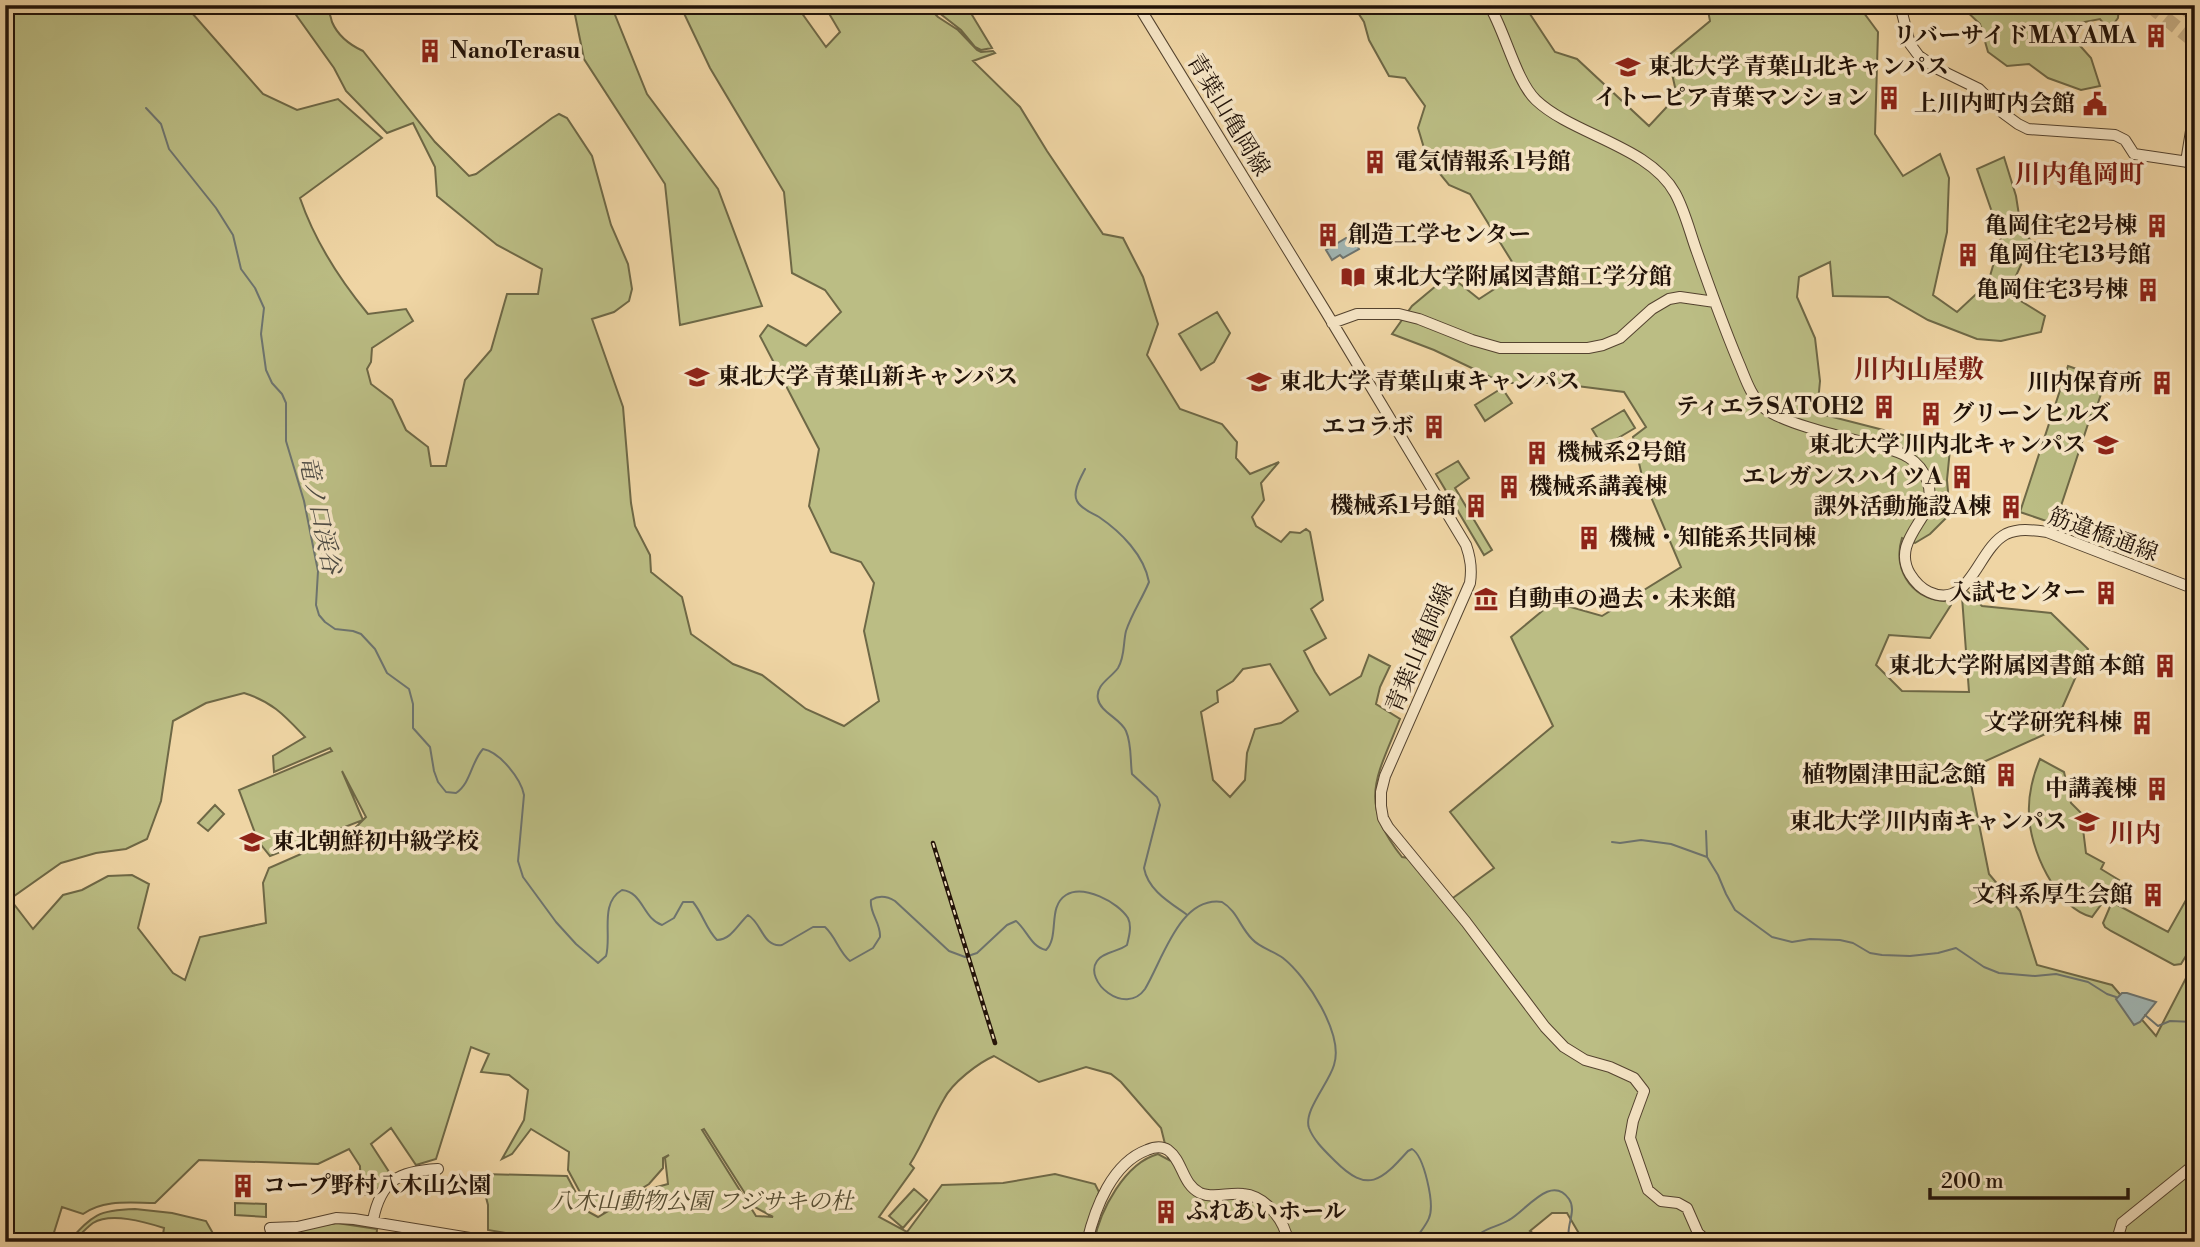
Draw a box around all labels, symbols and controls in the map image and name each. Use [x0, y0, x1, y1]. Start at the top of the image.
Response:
place label: リバーサイドMAYAMA [1893, 22, 2137, 50]
building icon: リバーサイドMAYAMA [2142, 22, 2170, 50]
building icon: NanoTerasu [416, 37, 444, 65]
place label: NanoTerasu [450, 37, 580, 65]
street label: 青葉山亀岡線 [1180, 49, 1276, 181]
school or university icon: 東北大学 青葉山北キャンパス [1614, 53, 1642, 81]
place label: 東北大学 青葉山北キャンパス [1648, 53, 1949, 81]
place label: イトーピア青葉マンション [1594, 84, 1869, 112]
building icon: イトーピア青葉マンション [1875, 84, 1903, 112]
place label: 上川内町内会館 [1914, 90, 2075, 118]
public building icon: 上川内町内会館 [2081, 90, 2109, 118]
building icon: 電気情報系 1号館 [1361, 148, 1389, 176]
place label: 電気情報系 1号館 [1395, 148, 1571, 176]
district label: 川内亀岡町 [2015, 159, 2145, 191]
place label: 亀岡住宅2号棟 [1985, 212, 2137, 240]
building icon: 亀岡住宅2号棟 [2143, 212, 2171, 240]
building icon: 創造工学センター [1314, 221, 1342, 249]
place label: 創造工学センター [1348, 221, 1531, 249]
building icon: 亀岡住宅13号館 [1954, 241, 1982, 269]
place label: 亀岡住宅13号館 [1988, 241, 2151, 269]
library icon: 東北大学附属図書館工学分館 [1339, 263, 1367, 291]
place label: 東北大学附属図書館工学分館 [1373, 263, 1672, 291]
place label: 亀岡住宅3号棟 [1976, 276, 2128, 304]
building icon: 亀岡住宅3号棟 [2134, 276, 2162, 304]
district label: 川内山屋敷 [1854, 354, 1984, 386]
school or university icon: 東北大学 青葉山新キャンパス [683, 363, 711, 391]
place label: 東北大学 青葉山新キャンパス [717, 363, 1018, 391]
school or university icon: 東北大学 青葉山東キャンパス [1245, 368, 1273, 396]
place label: 東北大学 青葉山東キャンパス [1279, 368, 1580, 396]
place label: 川内保育所 [2027, 369, 2142, 397]
building icon: 川内保育所 [2148, 369, 2176, 397]
place label: ティエラSATOH2 [1676, 393, 1864, 421]
building icon: ティエラSATOH2 [1870, 393, 1898, 421]
building icon: グリーンヒルズ [1917, 400, 1945, 428]
place label: グリーンヒルズ [1951, 400, 2111, 428]
place label: エコラボ [1322, 413, 1414, 441]
building icon: エコラボ [1420, 413, 1448, 441]
place label: 東北大学 川内北キャンパス [1808, 431, 2086, 459]
school or university icon: 東北大学 川内北キャンパス [2092, 431, 2120, 459]
building icon: 機械系2号館 [1523, 439, 1551, 467]
place label: 機械系2号館 [1557, 439, 1686, 467]
water label: 竜ノ口渓谷 [292, 453, 347, 579]
place label: エレガンスハイツA [1742, 463, 1943, 491]
building icon: エレガンスハイツA [1948, 463, 1976, 491]
building icon: 機械系講義棟 [1495, 473, 1523, 501]
place label: 機械系講義棟 [1529, 473, 1667, 501]
place label: 機械系1号館 [1330, 492, 1456, 520]
building icon: 機械系1号館 [1462, 492, 1490, 520]
place label: 課外活動施設A棟 [1814, 493, 1991, 521]
building icon: 課外活動施設A棟 [1997, 493, 2025, 521]
street label: 筋違橋通線 [2044, 502, 2162, 568]
building icon: 機械・知能系共同棟 [1575, 524, 1603, 552]
place label: 機械・知能系共同棟 [1609, 524, 1816, 552]
street label: 青葉山亀岡線 [1380, 579, 1460, 717]
place label: 入試センター [1949, 579, 2086, 607]
building icon: 入試センター [2092, 579, 2120, 607]
museum icon: 自動車の過去・未来館 [1472, 585, 1500, 613]
place label: 自動車の過去・未来館 [1506, 585, 1736, 613]
place label: 東北大学附属図書館 本館 [1888, 652, 2145, 680]
building icon: 東北大学附属図書館 本館 [2151, 652, 2179, 680]
place label: 文学研究科棟 [1984, 709, 2122, 737]
building icon: 文学研究科棟 [2128, 709, 2156, 737]
place label: 植物園津田記念館 [1802, 761, 1986, 789]
building icon: 植物園津田記念館 [1992, 761, 2020, 789]
place label: 中講義棟 [2045, 775, 2137, 803]
building icon: 中講義棟 [2143, 775, 2171, 803]
place label: 東北大学 川内南キャンパス [1789, 808, 2067, 836]
school or university icon: 東北大学 川内南キャンパス [2073, 808, 2101, 836]
district label: 川内 [2109, 818, 2161, 850]
school or university icon: 東北朝鮮初中級学校 [238, 828, 266, 856]
place label: 東北朝鮮初中級学校 [272, 828, 479, 856]
place label: 文科系厚生会館 [1972, 881, 2133, 909]
building icon: 文科系厚生会館 [2139, 881, 2167, 909]
scale bar [1930, 1156, 2128, 1200]
text: 200 m [1941, 1169, 2004, 1195]
building icon: コープ野村八木山公園 [229, 1172, 257, 1200]
place label: コープ野村八木山公園 [263, 1172, 492, 1200]
park label: 八木山動物公園 フジサキの杜 [551, 1188, 855, 1216]
building icon: ふれあいホール [1152, 1198, 1180, 1226]
place label: ふれあいホール [1186, 1198, 1347, 1226]

